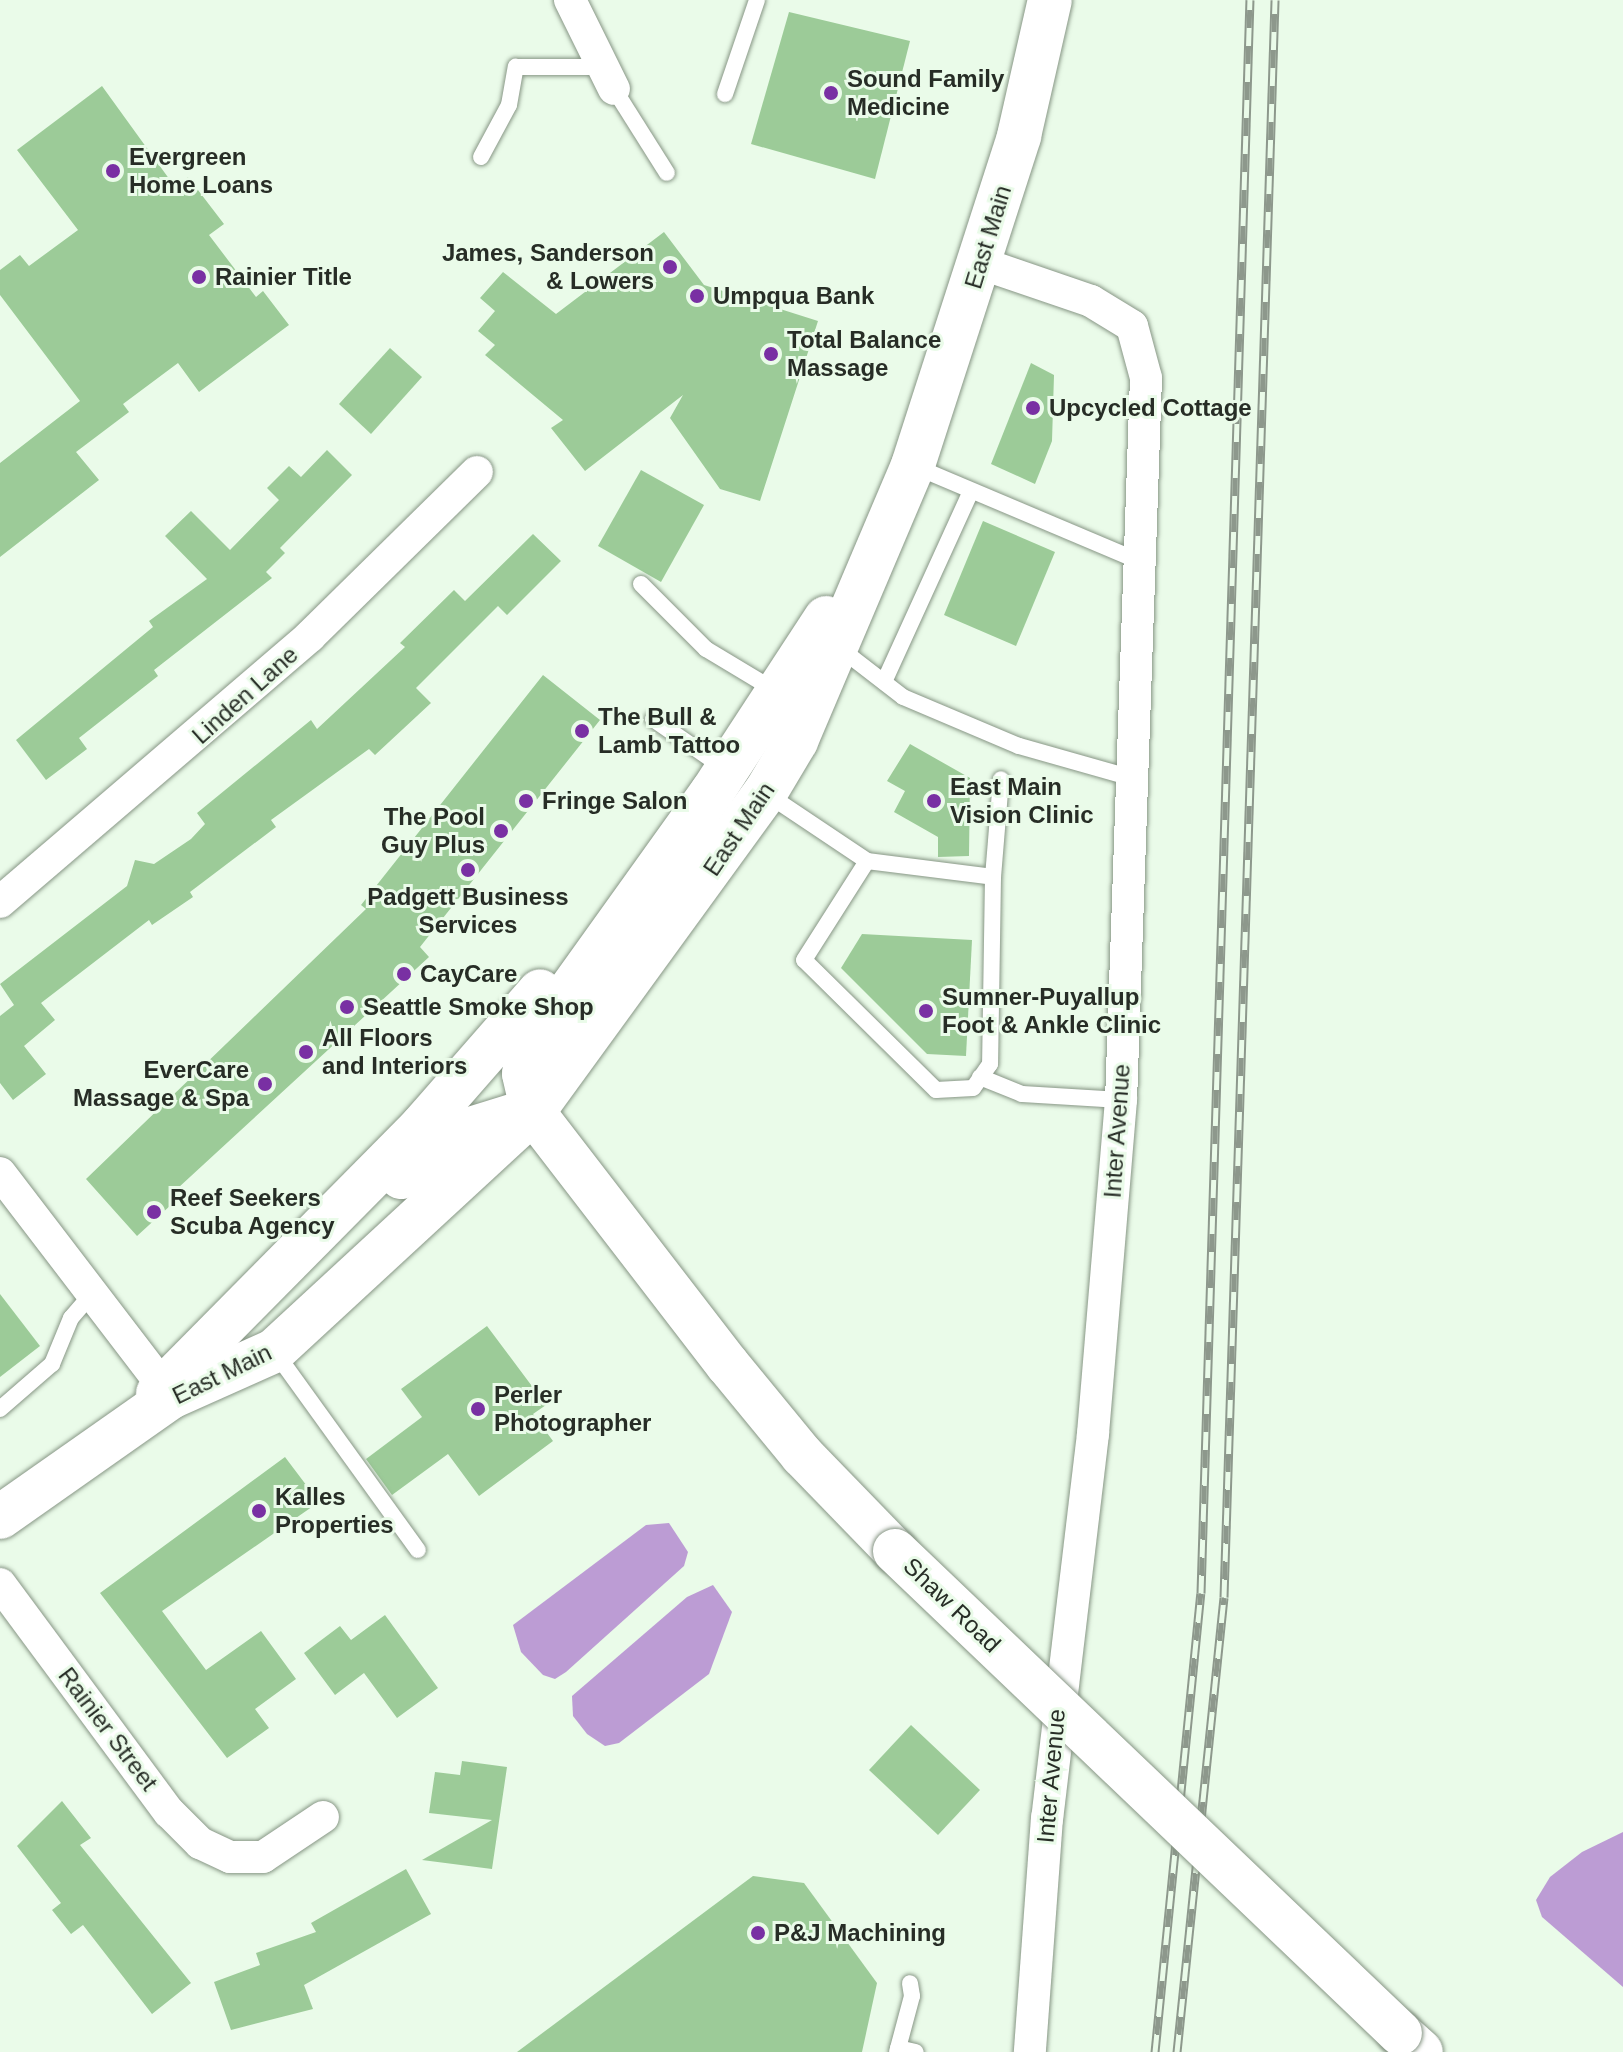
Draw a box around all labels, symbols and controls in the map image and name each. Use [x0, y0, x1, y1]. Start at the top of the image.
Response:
place label: Sound Family Medicine [847, 65, 1004, 121]
marker: Sound Family Medicine [822, 84, 840, 102]
place label: Evergreen Home Loans [129, 143, 273, 199]
marker: Evergreen Home Loans [104, 162, 122, 180]
street label: East Main [959, 182, 1017, 292]
place label: James, Sanderson & Lowers [442, 239, 654, 295]
marker: James, Sanderson & Lowers [661, 258, 679, 276]
place label: Rainier Title [215, 263, 352, 291]
marker: Rainier Title [190, 268, 208, 286]
place label: Umpqua Bank [713, 282, 874, 310]
marker: Umpqua Bank [688, 287, 706, 305]
place label: Total Balance Massage [787, 326, 941, 382]
marker: Total Balance Massage [762, 345, 780, 363]
place label: Upcycled Cottage [1049, 394, 1252, 422]
marker: Upcycled Cottage [1024, 399, 1042, 417]
street label: Linden Lane [186, 640, 304, 750]
place label: The Bull & Lamb Tattoo [598, 703, 740, 759]
marker: The Bull & Lamb Tattoo [573, 722, 591, 740]
place label: East Main Vision Clinic [950, 773, 1094, 829]
street label: East Main [697, 777, 781, 881]
place label: Fringe Salon [542, 787, 687, 815]
marker: Fringe Salon [517, 792, 535, 810]
marker: East Main Vision Clinic [925, 792, 943, 810]
place label: The Pool Guy Plus [381, 803, 485, 859]
marker: The Pool Guy Plus [492, 822, 510, 840]
marker: Padgett Business Services [459, 861, 477, 879]
place label: Padgett Business Services [367, 883, 569, 939]
place label: CayCare [420, 960, 517, 988]
marker: CayCare [395, 965, 413, 983]
place label: Sumner-Puyallup Foot & Ankle Clinic [942, 983, 1162, 1039]
place label: Seattle Smoke Shop [363, 993, 594, 1021]
marker: Seattle Smoke Shop [338, 998, 356, 1016]
marker: Sumner-Puyallup Foot & Ankle Clinic [917, 1002, 935, 1020]
place label: All Floors and Interiors [322, 1024, 467, 1080]
marker: All Floors and Interiors [297, 1043, 315, 1061]
place label: EverCare Massage & Spa [73, 1056, 249, 1112]
street label: Inter Avenue [1098, 1062, 1136, 1200]
marker: EverCare Massage & Spa [256, 1075, 274, 1093]
place label: Reef Seekers Scuba Agency [170, 1184, 335, 1240]
marker: Reef Seekers Scuba Agency [145, 1203, 163, 1221]
street label: East Main [168, 1338, 276, 1410]
place label: Perler Photographer [494, 1381, 651, 1437]
marker: Perler Photographer [469, 1400, 487, 1418]
place label: Kalles Properties [275, 1483, 394, 1539]
marker: Kalles Properties [250, 1502, 268, 1520]
street label: Shaw Road [897, 1552, 1007, 1658]
street label: Rainier Street [52, 1662, 164, 1796]
street label: Inter Avenue [1031, 1707, 1071, 1845]
place label: P&J Machining [774, 1919, 946, 1947]
marker: P&J Machining [749, 1924, 767, 1942]

